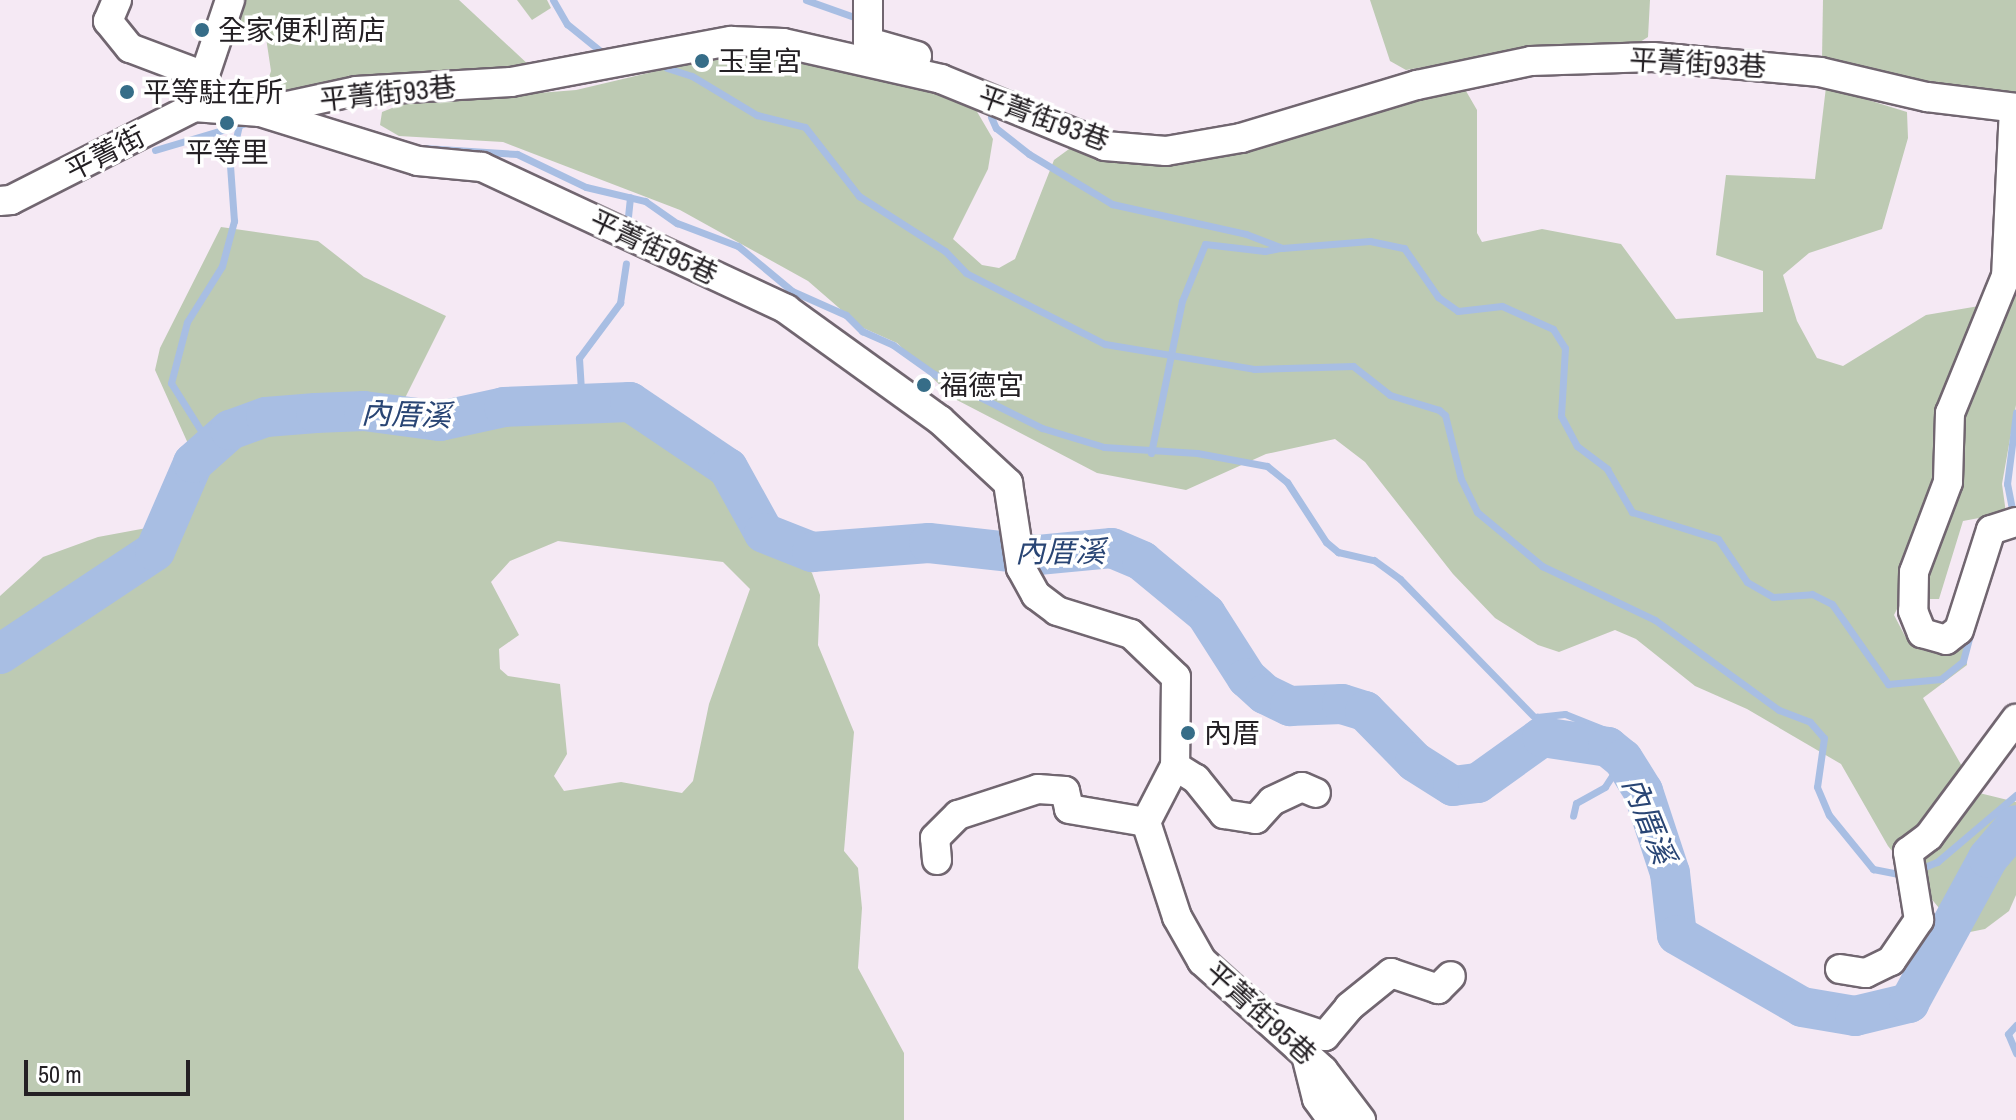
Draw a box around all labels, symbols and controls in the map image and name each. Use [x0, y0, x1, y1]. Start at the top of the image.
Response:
place label: 全家便利商店 [218, 13, 386, 47]
marker: 全家便利商店 [193, 21, 211, 39]
street label: 平菁街93巷 [1628, 43, 1768, 83]
place label: 玉皇宮 [718, 44, 802, 78]
marker: 玉皇宮 [693, 52, 711, 70]
street label: 平菁街93巷 [318, 69, 458, 117]
place label: 平等駐在所 [143, 75, 283, 109]
street label: 平菁街93巷 [974, 79, 1114, 157]
marker: 平等駐在所 [118, 83, 136, 101]
marker: 平等里 [218, 114, 236, 132]
street label: 平菁街 [60, 119, 150, 187]
place label: 平等里 [185, 135, 269, 169]
street label: 平菁街95巷 [585, 203, 723, 291]
place label: 福德宮 [940, 368, 1024, 402]
marker: 福德宮 [915, 376, 933, 394]
water label: 內厝溪 [360, 394, 452, 434]
water label: 內厝溪 [1015, 533, 1105, 569]
place label: 內厝 [1204, 716, 1260, 750]
marker: 內厝 [1179, 724, 1197, 742]
water label: 內厝溪 [1615, 772, 1683, 868]
street label: 平菁街95巷 [1199, 955, 1323, 1071]
scale bar [28, 1044, 194, 1094]
text: 50 m [38, 1058, 82, 1090]

